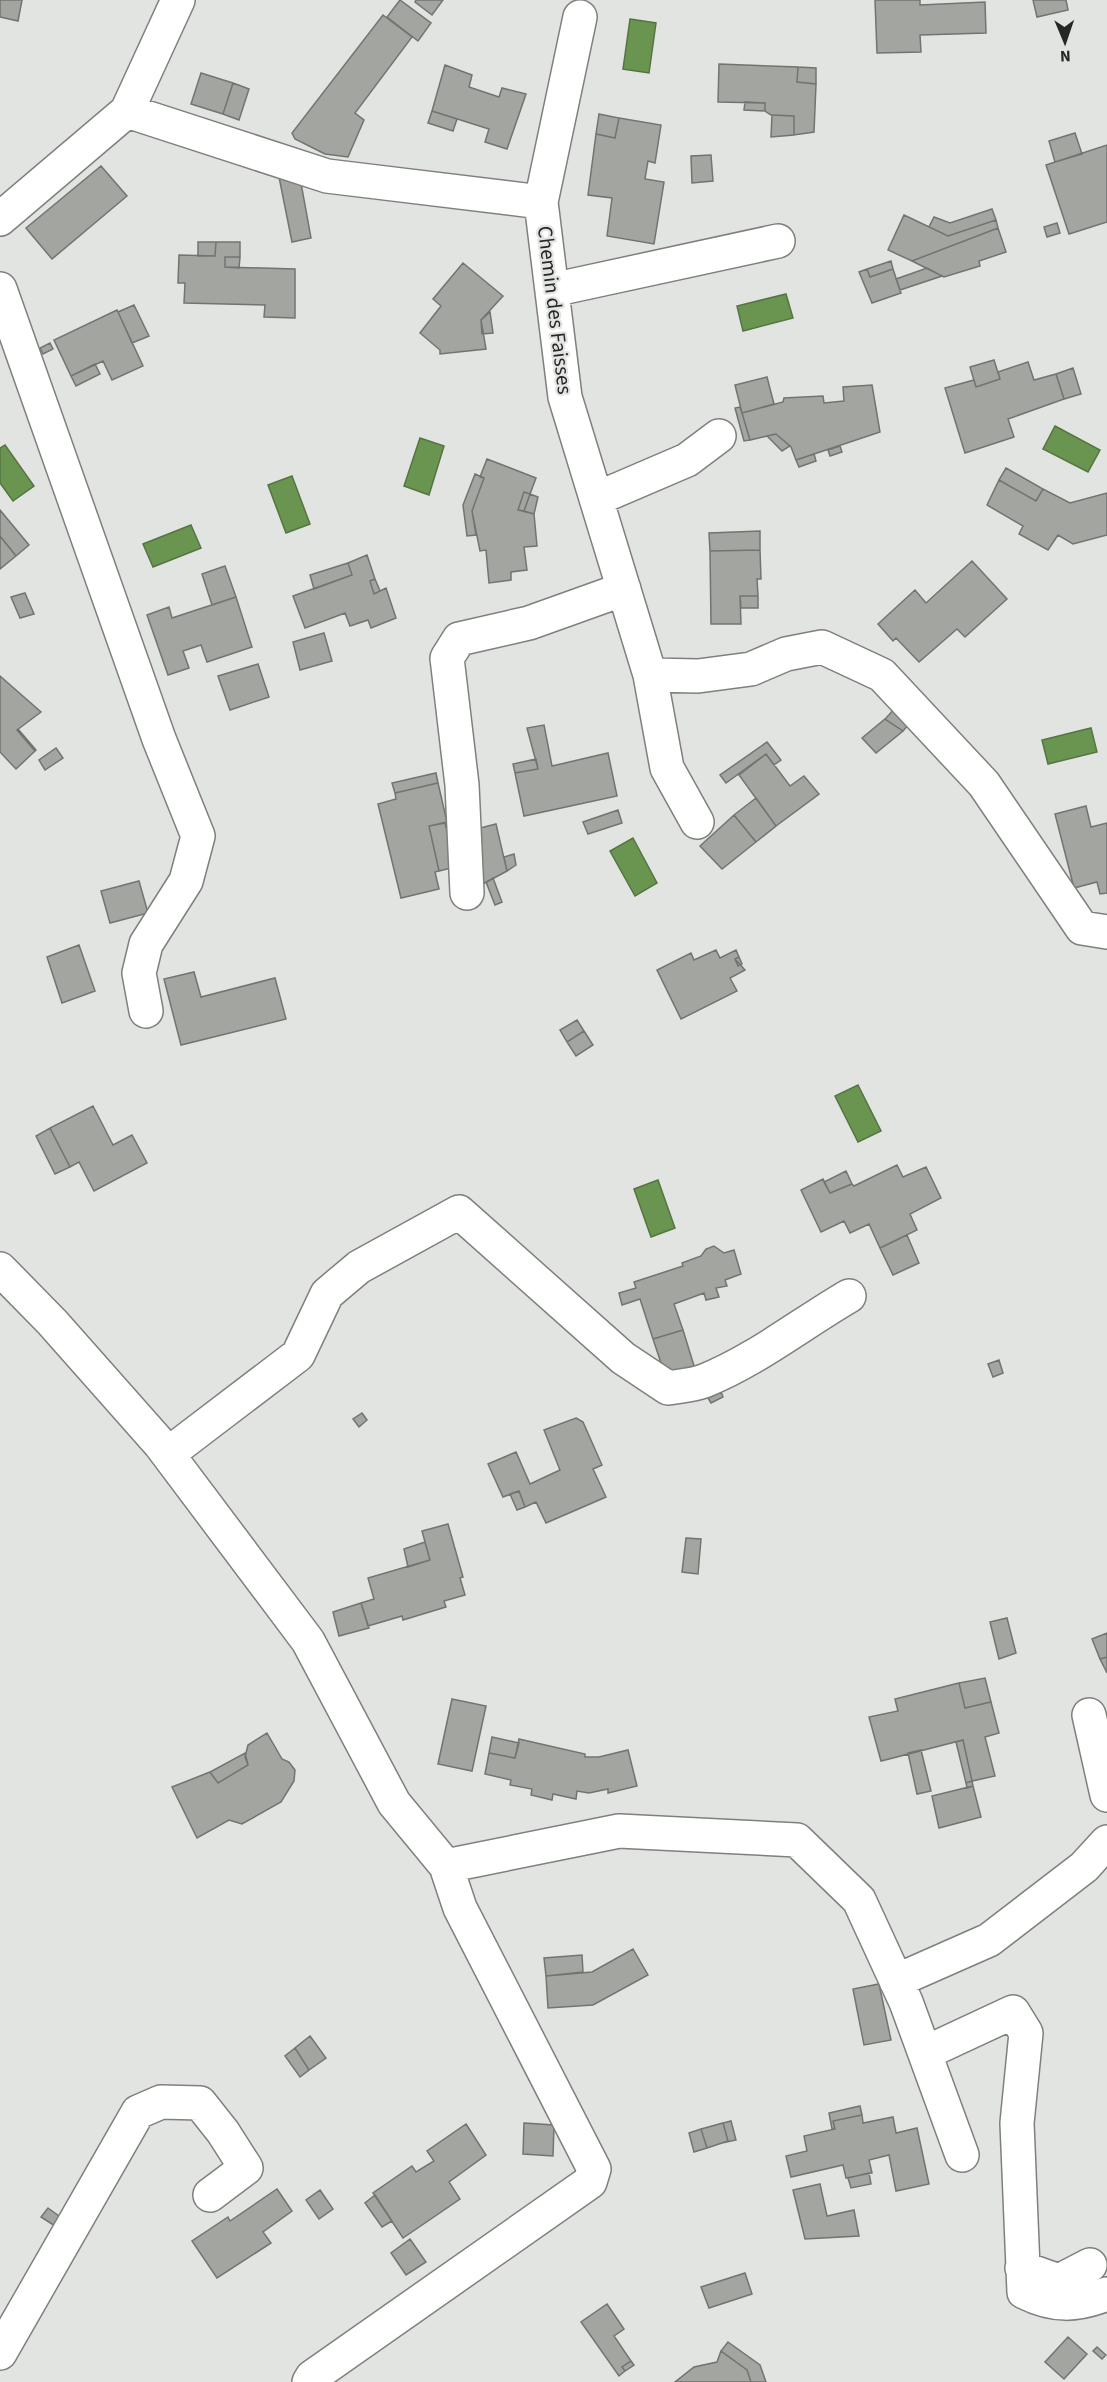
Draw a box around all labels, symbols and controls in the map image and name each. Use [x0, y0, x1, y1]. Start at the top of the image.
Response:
north arrow [1035, 12, 1095, 72]
text: N [1060, 45, 1071, 67]
street label: Chemin des Faisses [530, 224, 580, 396]

